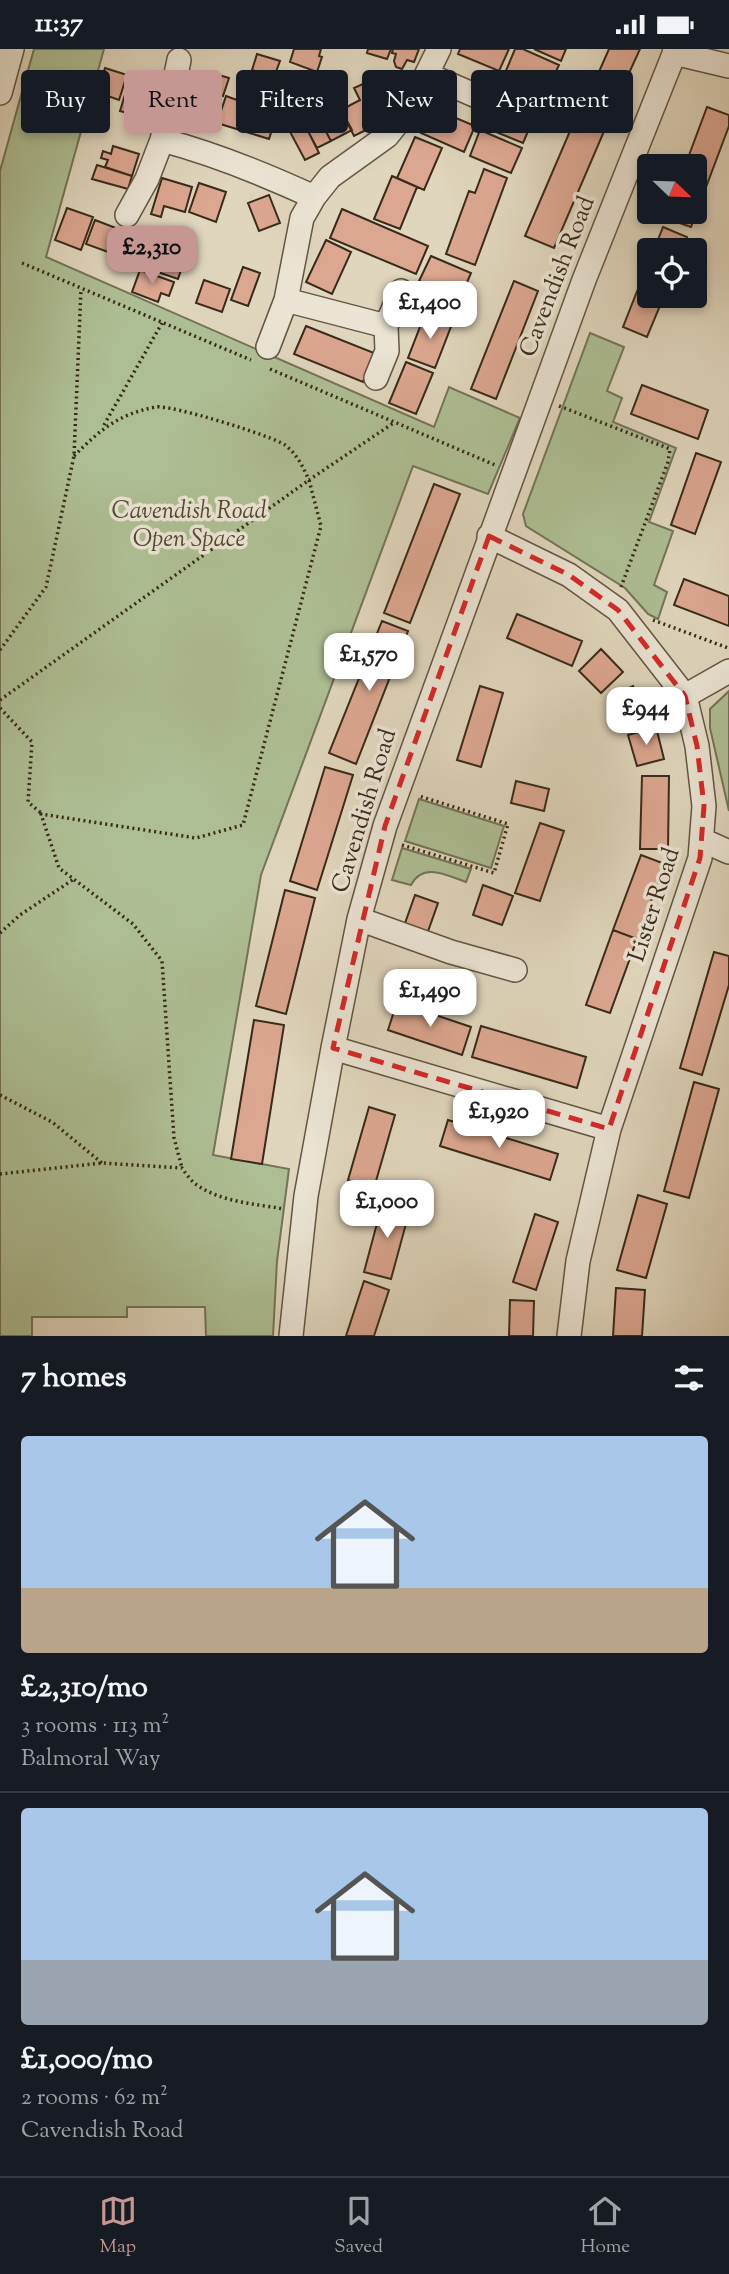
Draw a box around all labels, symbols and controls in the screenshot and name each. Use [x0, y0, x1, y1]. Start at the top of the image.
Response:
text: 11:37 [35, 6, 83, 43]
chip: Buy [21, 70, 110, 133]
chip: Rent [124, 70, 222, 133]
chip: Filters [236, 70, 348, 133]
chip: New [362, 70, 457, 133]
chip: Apartment [471, 70, 633, 133]
north arrow [637, 154, 707, 224]
map controls [637, 154, 707, 308]
street label: Cavendish Road [512, 191, 604, 362]
pin: £2,310 [95, 226, 209, 286]
text: £2,310 [123, 232, 181, 265]
button: locate [637, 238, 707, 308]
pin: £1,400 [373, 281, 487, 341]
text: £1,400 [399, 287, 461, 320]
park label: Cavendish Road Open Space [111, 495, 267, 557]
pin: £1,570 [312, 633, 426, 693]
text: £1,570 [340, 639, 398, 672]
pin: £944 [605, 687, 687, 747]
text: £944 [622, 693, 670, 726]
street label: Cavendish Road [324, 724, 406, 897]
street label: Lister Road [621, 843, 690, 966]
pin: £1,490 [373, 969, 487, 1029]
text: £1,490 [399, 975, 461, 1008]
pin: £1,920 [442, 1091, 556, 1150]
text: £1,920 [469, 1096, 529, 1129]
pin: £1,000 [330, 1181, 444, 1240]
text: £1,000 [356, 1186, 418, 1219]
text: 7 homes [21, 1357, 126, 1400]
icon: filters [670, 1359, 708, 1397]
icon: home [302, 1481, 428, 1607]
text: £2,310/mo [21, 1667, 148, 1710]
text: 3 rooms · 113 m² [21, 1710, 169, 1743]
text: Balmoral Way [21, 1743, 160, 1776]
icon: home [302, 1853, 428, 1979]
text: £1,000/mo [21, 2039, 153, 2082]
text: 2 rooms · 62 m² [21, 2082, 168, 2115]
text: Cavendish Road [21, 2115, 184, 2148]
tab: Map [99, 2192, 137, 2261]
tab: Saved [334, 2192, 383, 2261]
tab: Home [580, 2192, 630, 2261]

